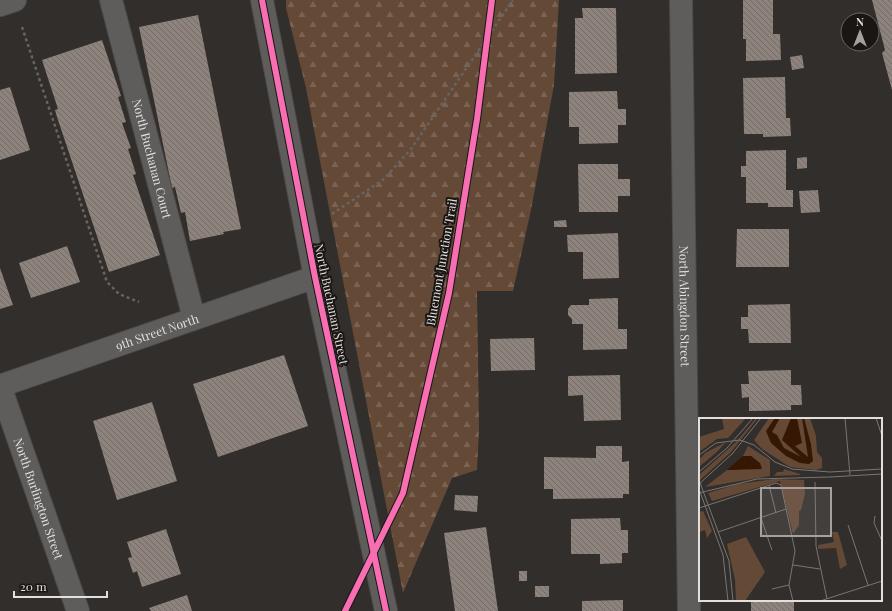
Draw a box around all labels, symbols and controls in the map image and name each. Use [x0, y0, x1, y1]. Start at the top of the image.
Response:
north arrow [840, 12, 880, 52]
text: N [856, 14, 864, 29]
street label: North Buchanan Court [129, 97, 176, 221]
street label: Bluemont Junction Trail [422, 197, 460, 327]
street label: North Buchanan Street [311, 242, 353, 367]
street label: North Abingdon Street [676, 245, 694, 367]
street label: 9th Street North [113, 310, 201, 353]
inset map [699, 418, 882, 601]
street label: North Burlington Street [11, 435, 68, 562]
scale bar [14, 573, 107, 599]
text: 20 m [20, 578, 47, 594]

